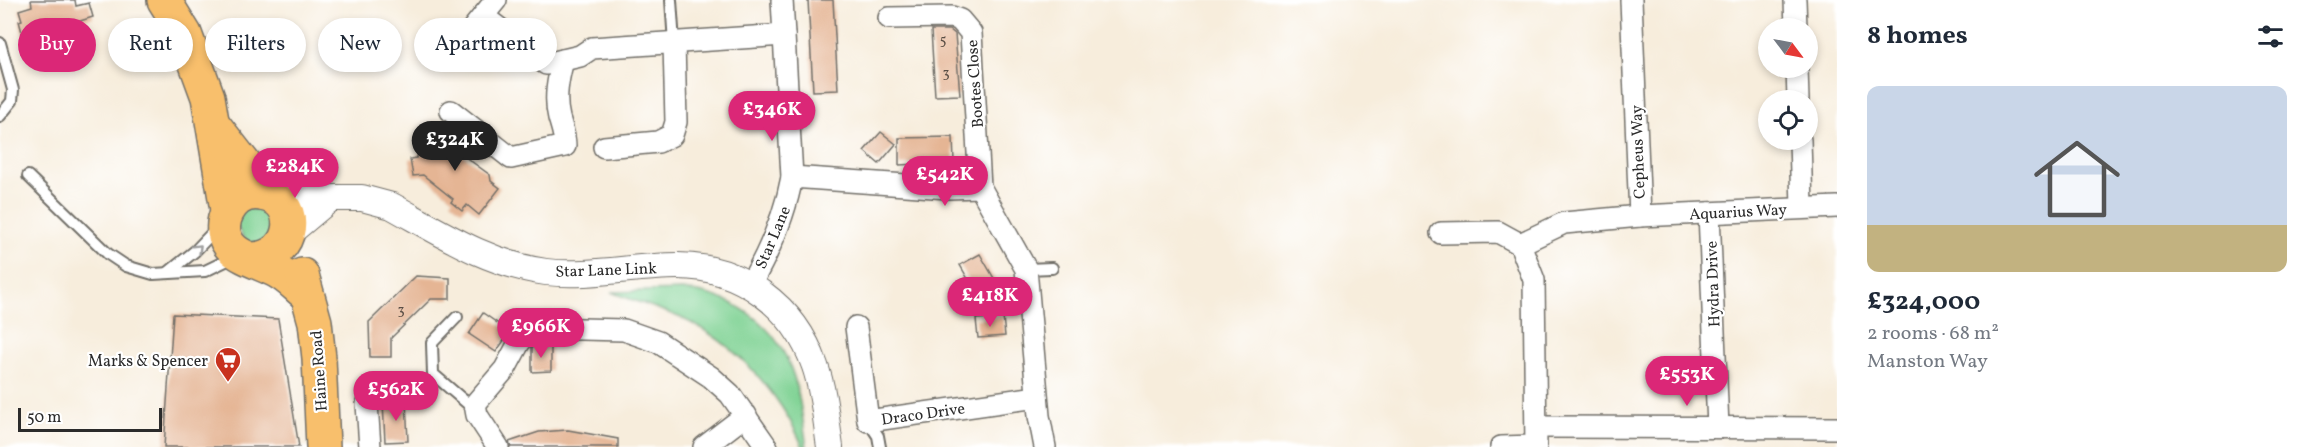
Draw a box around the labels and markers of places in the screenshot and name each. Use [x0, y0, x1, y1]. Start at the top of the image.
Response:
pin: £346K [730, 91, 814, 142]
pin: £324K [413, 121, 497, 172]
pin: £284K [253, 148, 337, 199]
pin: £542K [903, 156, 987, 207]
pin: £418K [948, 277, 1032, 328]
pin: £966K [499, 308, 583, 359]
supermarket icon: Marks & Spencer [213, 345, 243, 383]
place label: Marks & Spencer [88, 351, 208, 373]
pin: £553K [1645, 356, 1729, 407]
pin: £562K [354, 371, 438, 422]

